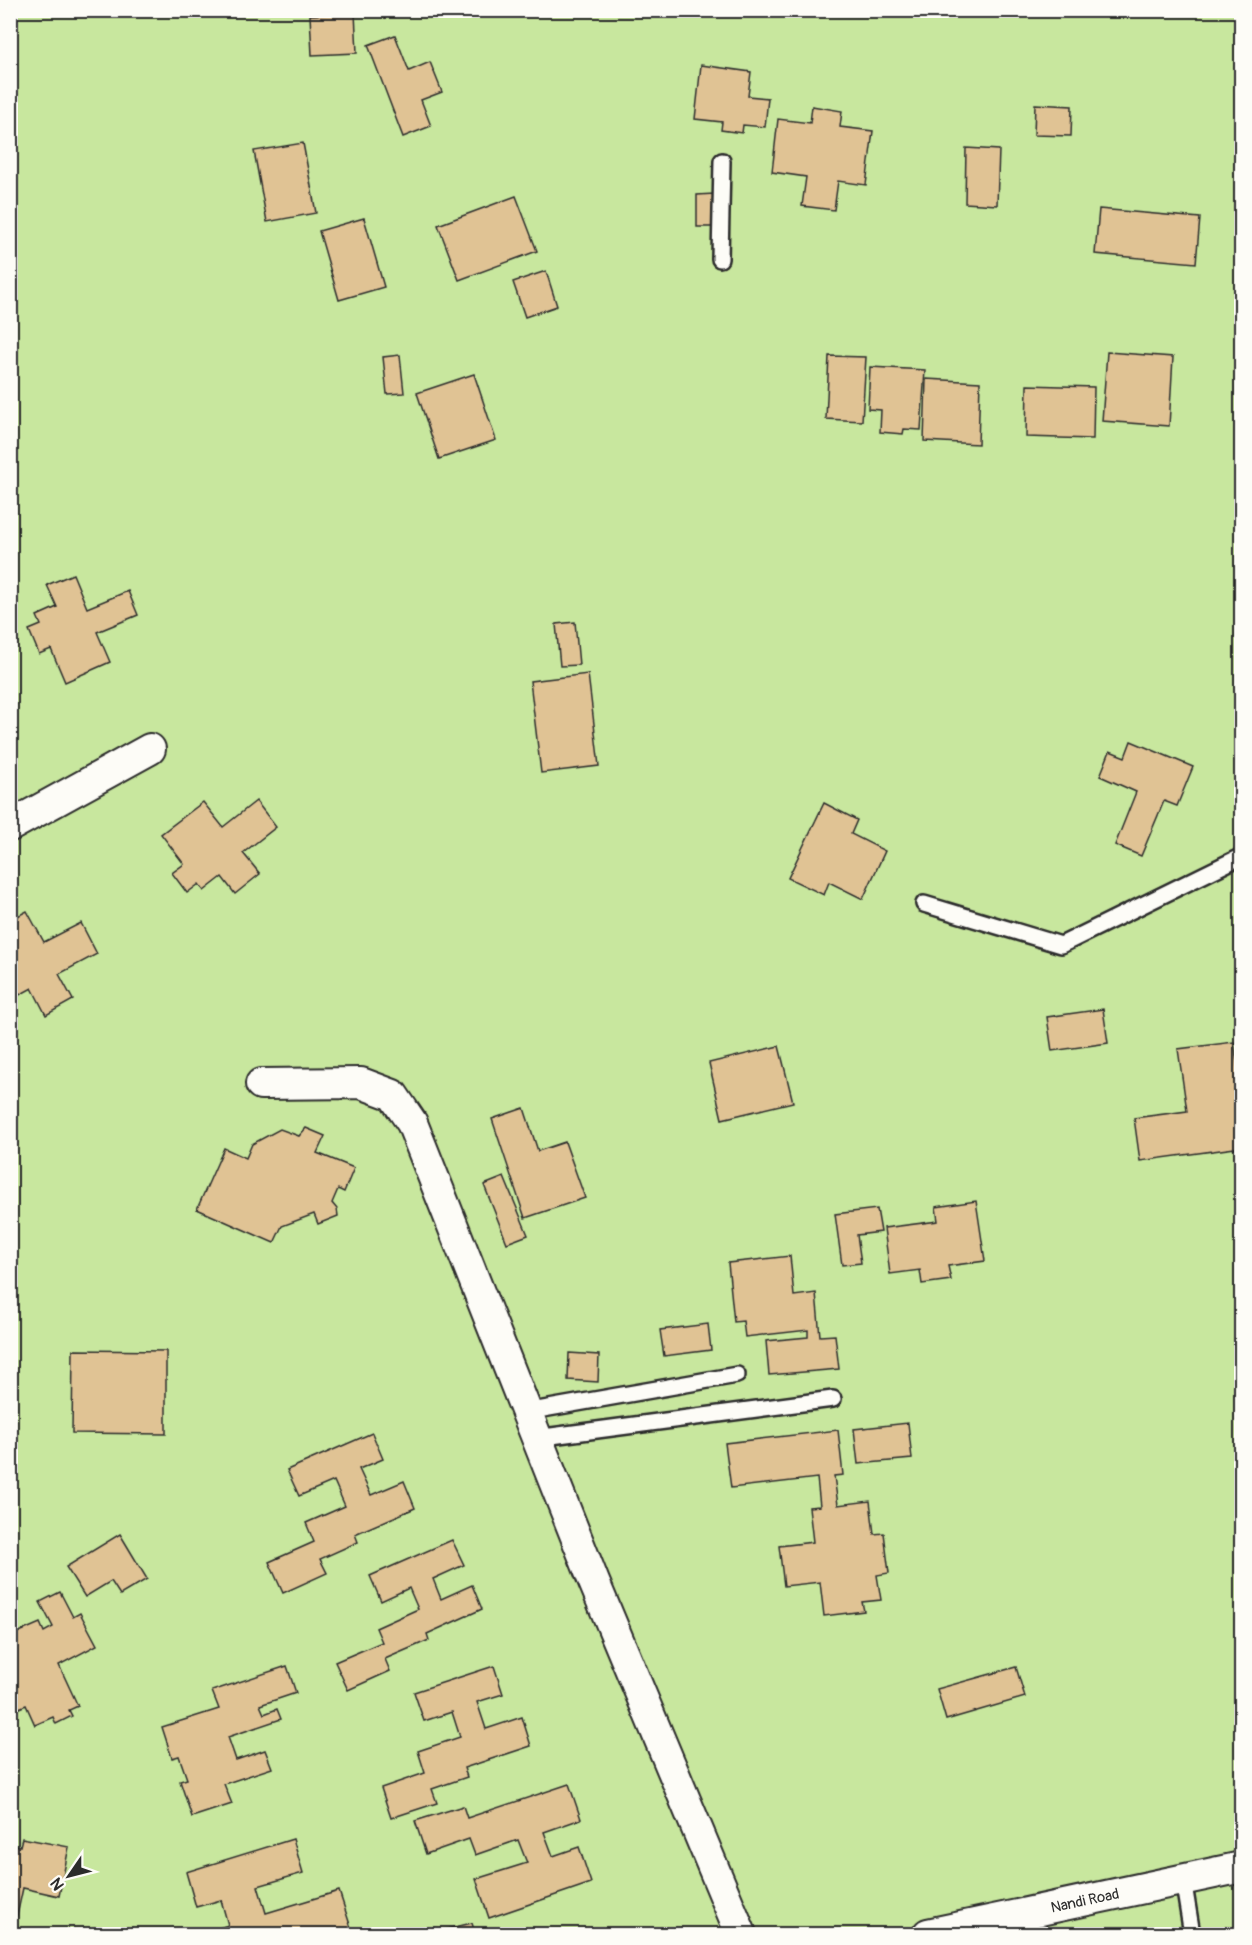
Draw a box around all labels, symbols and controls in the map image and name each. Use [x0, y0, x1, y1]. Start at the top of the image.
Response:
north arrow [39, 1846, 99, 1906]
text: N [46, 1874, 69, 1894]
street label: Nandi Road [1049, 1884, 1121, 1918]

